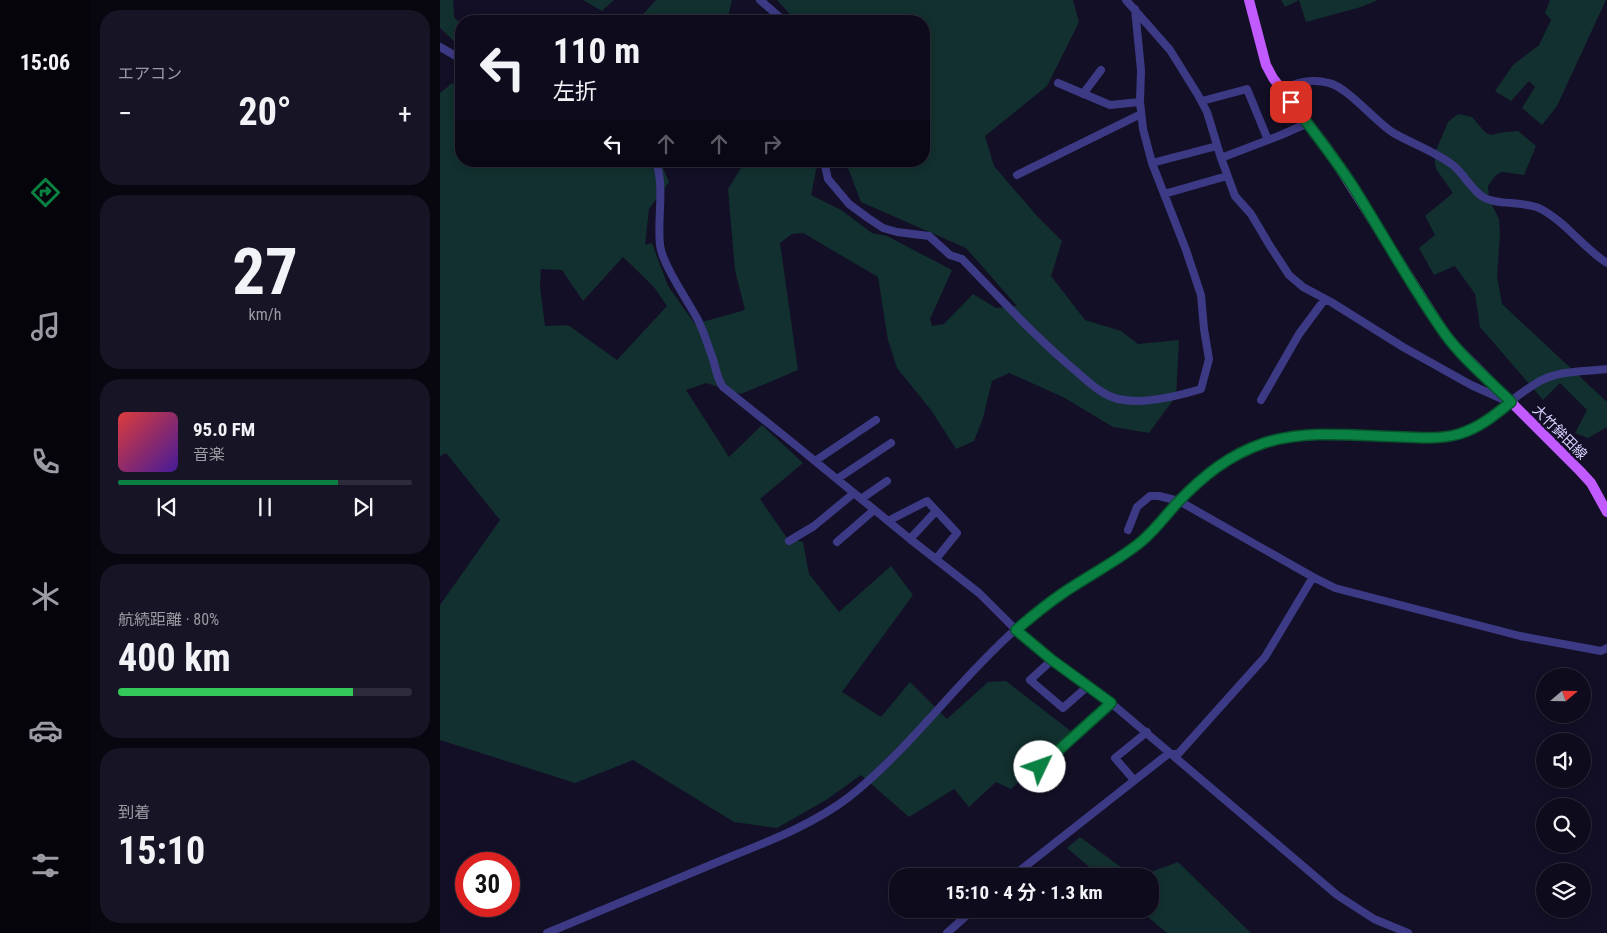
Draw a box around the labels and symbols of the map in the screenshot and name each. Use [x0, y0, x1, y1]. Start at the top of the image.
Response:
pin [1270, 81, 1312, 123]
street label: 大竹鉾田線 [1530, 402, 1590, 462]
north arrow [1536, 668, 1591, 722]
position arrow [1013, 740, 1065, 792]
speed limit sign: 30 [455, 852, 520, 917]

